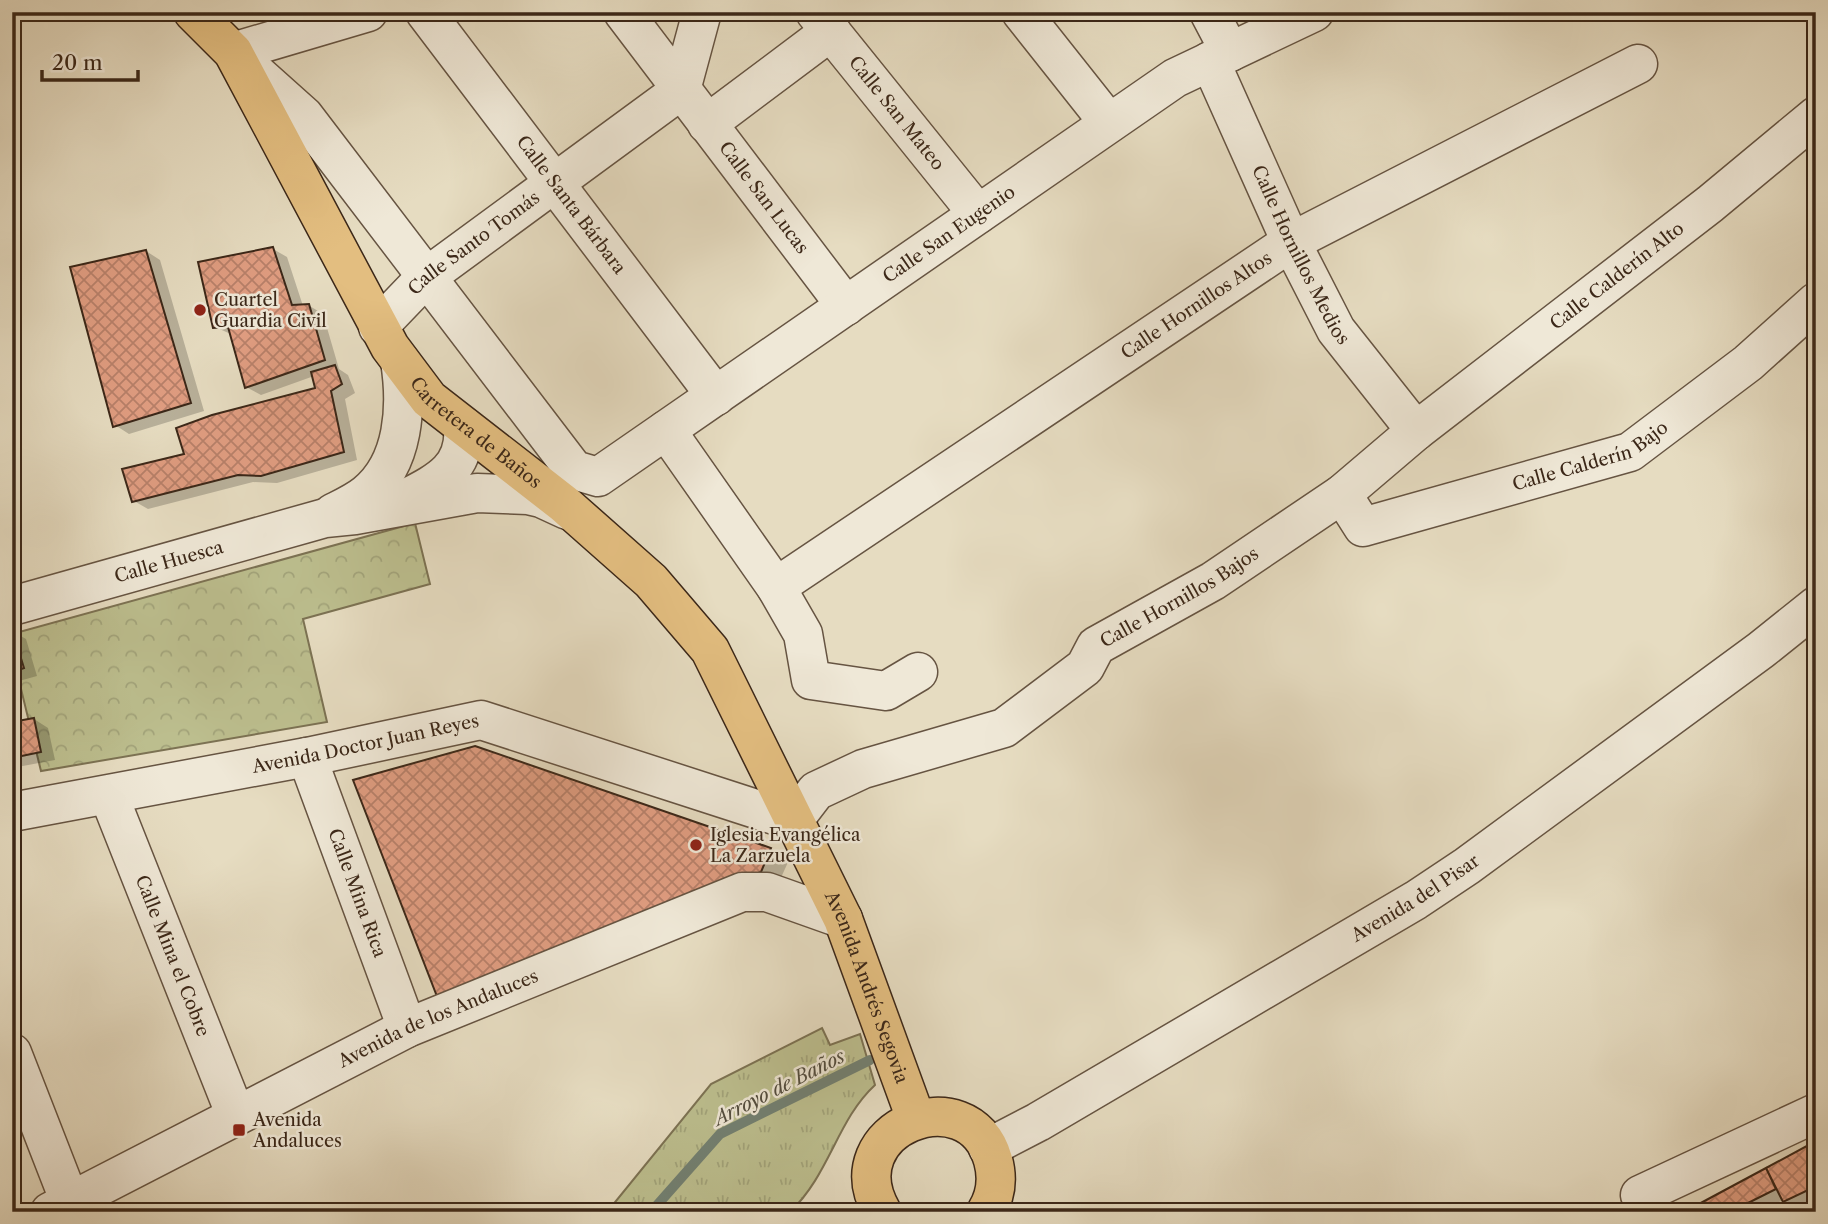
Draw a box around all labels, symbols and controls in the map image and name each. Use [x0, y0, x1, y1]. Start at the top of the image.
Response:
scale bar [42, 38, 138, 82]
text: 20 m [52, 50, 103, 75]
street label: Calle San Mateo [844, 52, 949, 175]
street label: Calle Santa Bárbara [512, 131, 631, 279]
street label: Calle San Lucas [714, 137, 813, 258]
street label: Calle Hornillos Medios [1247, 162, 1354, 349]
street label: Calle San Eugenio [879, 181, 1020, 288]
street label: Calle Santo Tomás [404, 186, 544, 300]
street label: Calle Calderín Alto [1546, 217, 1688, 335]
street label: Calle Hornillos Altos [1117, 247, 1276, 364]
place label: Cuartel Guardia Civil [214, 289, 327, 332]
marker: Cuartel Guardia Civil [192, 302, 208, 318]
street label: Carretera de Baños [405, 372, 546, 493]
street label: Calle Calderín Bajo [1510, 416, 1672, 495]
street label: Calle Huesca [112, 536, 226, 588]
street label: Calle Hornillos Bajos [1096, 542, 1263, 652]
street label: Avenida Doctor Juan Reyes [249, 710, 481, 778]
place label: Iglesia Evangélica La Zarzuela [710, 824, 861, 867]
street label: Calle Mina Rica [323, 826, 391, 961]
marker: Iglesia Evangélica La Zarzuela [688, 837, 704, 853]
street label: Avenida del Pisar [1346, 850, 1484, 947]
street label: Calle Mina el Cobre [131, 872, 214, 1040]
street label: Avenida Andrés Segovia [819, 887, 913, 1087]
street label: Avenida de los Andaluces [334, 965, 541, 1073]
water label: Arroyo de Baños [707, 1044, 849, 1132]
place label: Avenida Andaluces [252, 1109, 342, 1152]
marker: Avenida Andaluces [231, 1122, 247, 1138]

